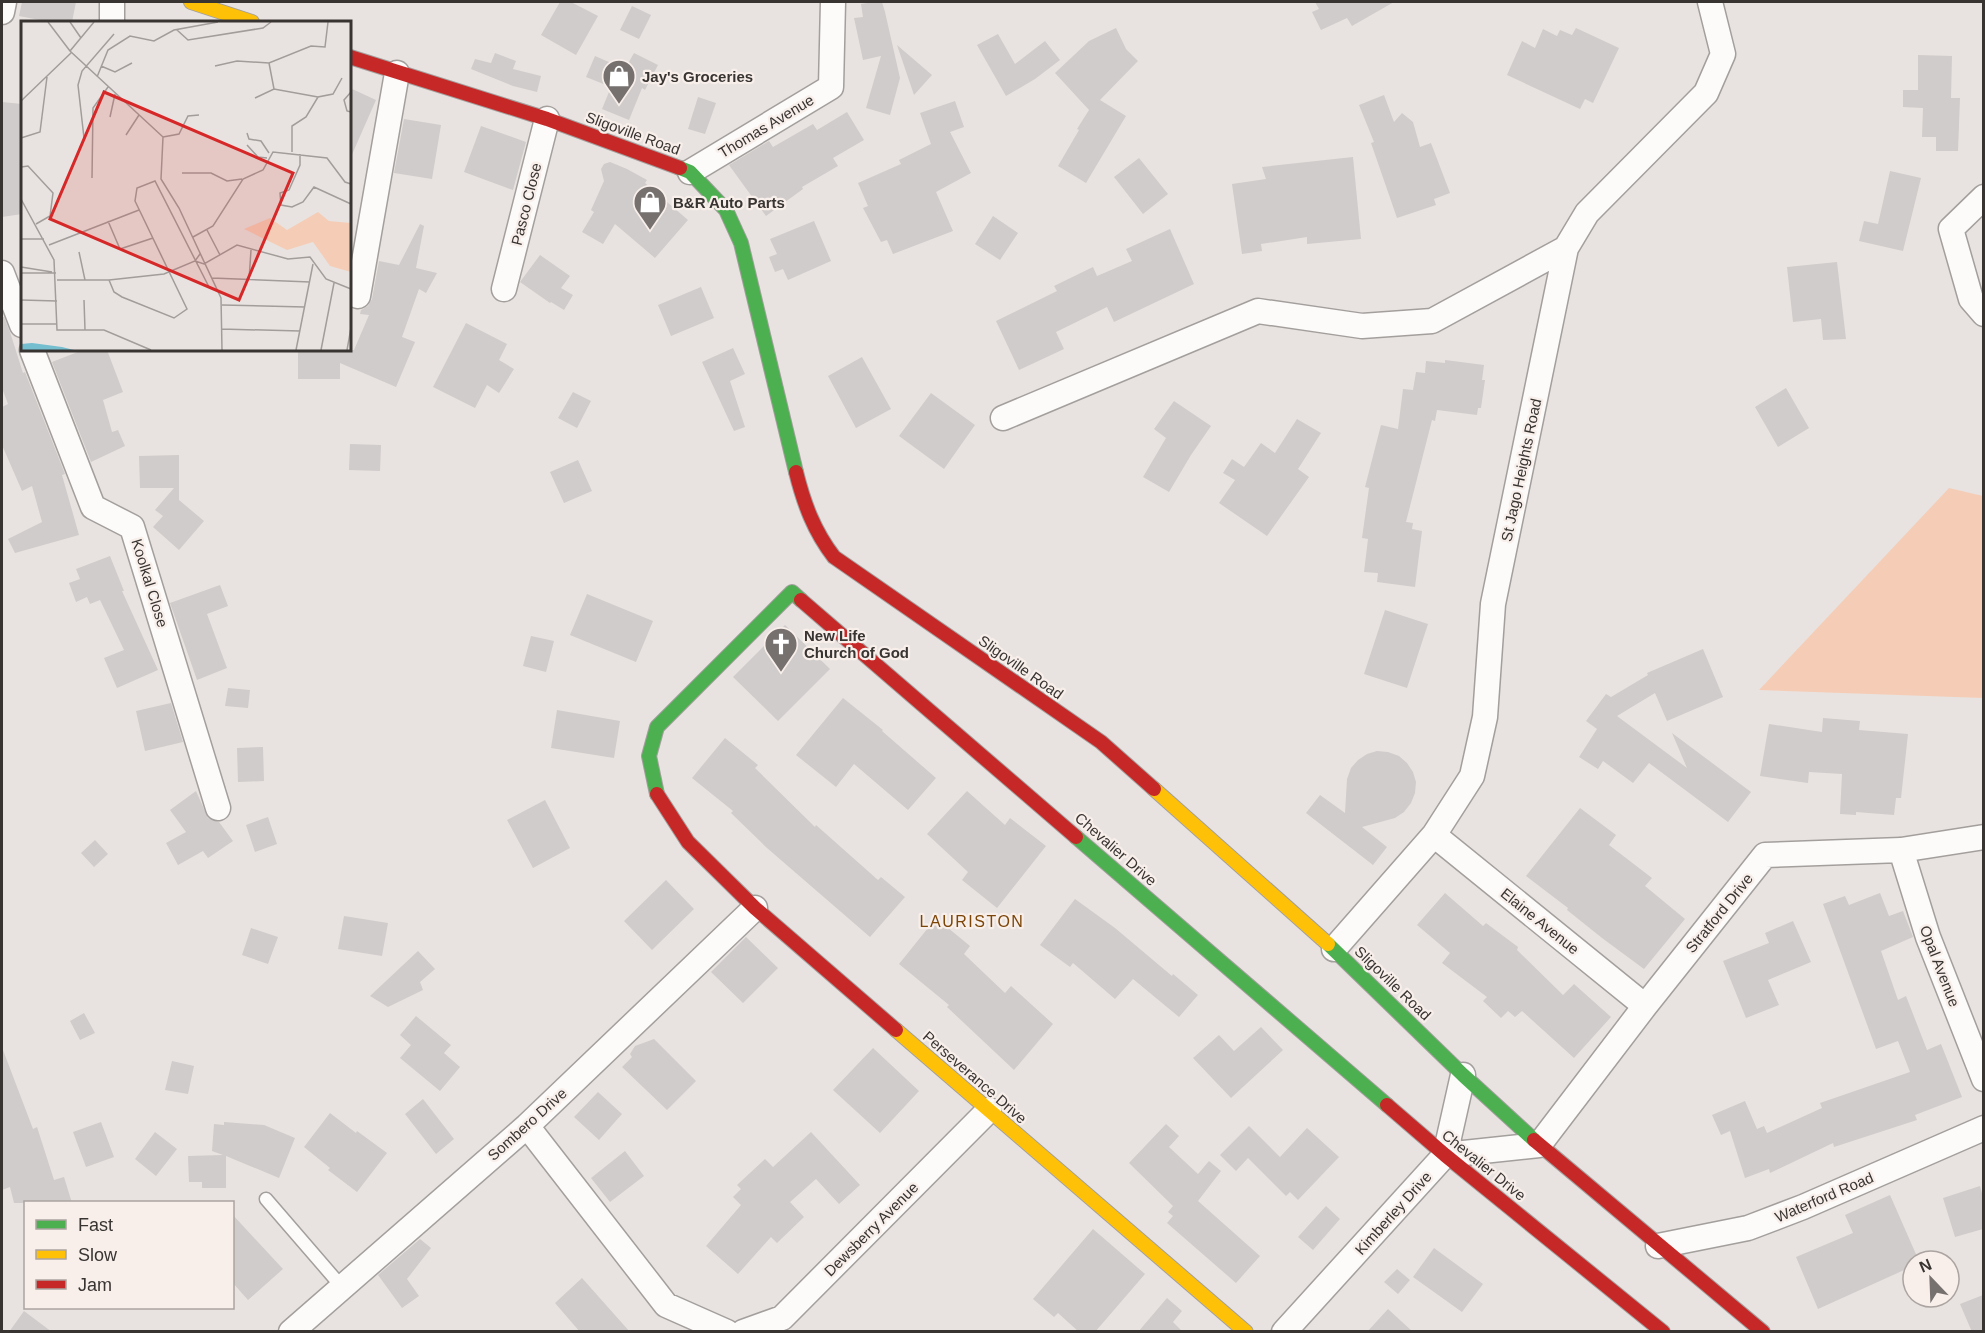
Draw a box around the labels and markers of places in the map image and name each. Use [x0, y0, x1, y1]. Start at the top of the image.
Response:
shop icon: Jay's Groceries [601, 58, 637, 105]
place label: Jay's Groceries [642, 68, 753, 85]
shop icon: B&R Auto Parts [632, 184, 668, 231]
place label: B&R Auto Parts [673, 194, 785, 211]
church icon: New Life Church of God [763, 626, 799, 673]
place label: New Life Church of God [804, 627, 909, 661]

